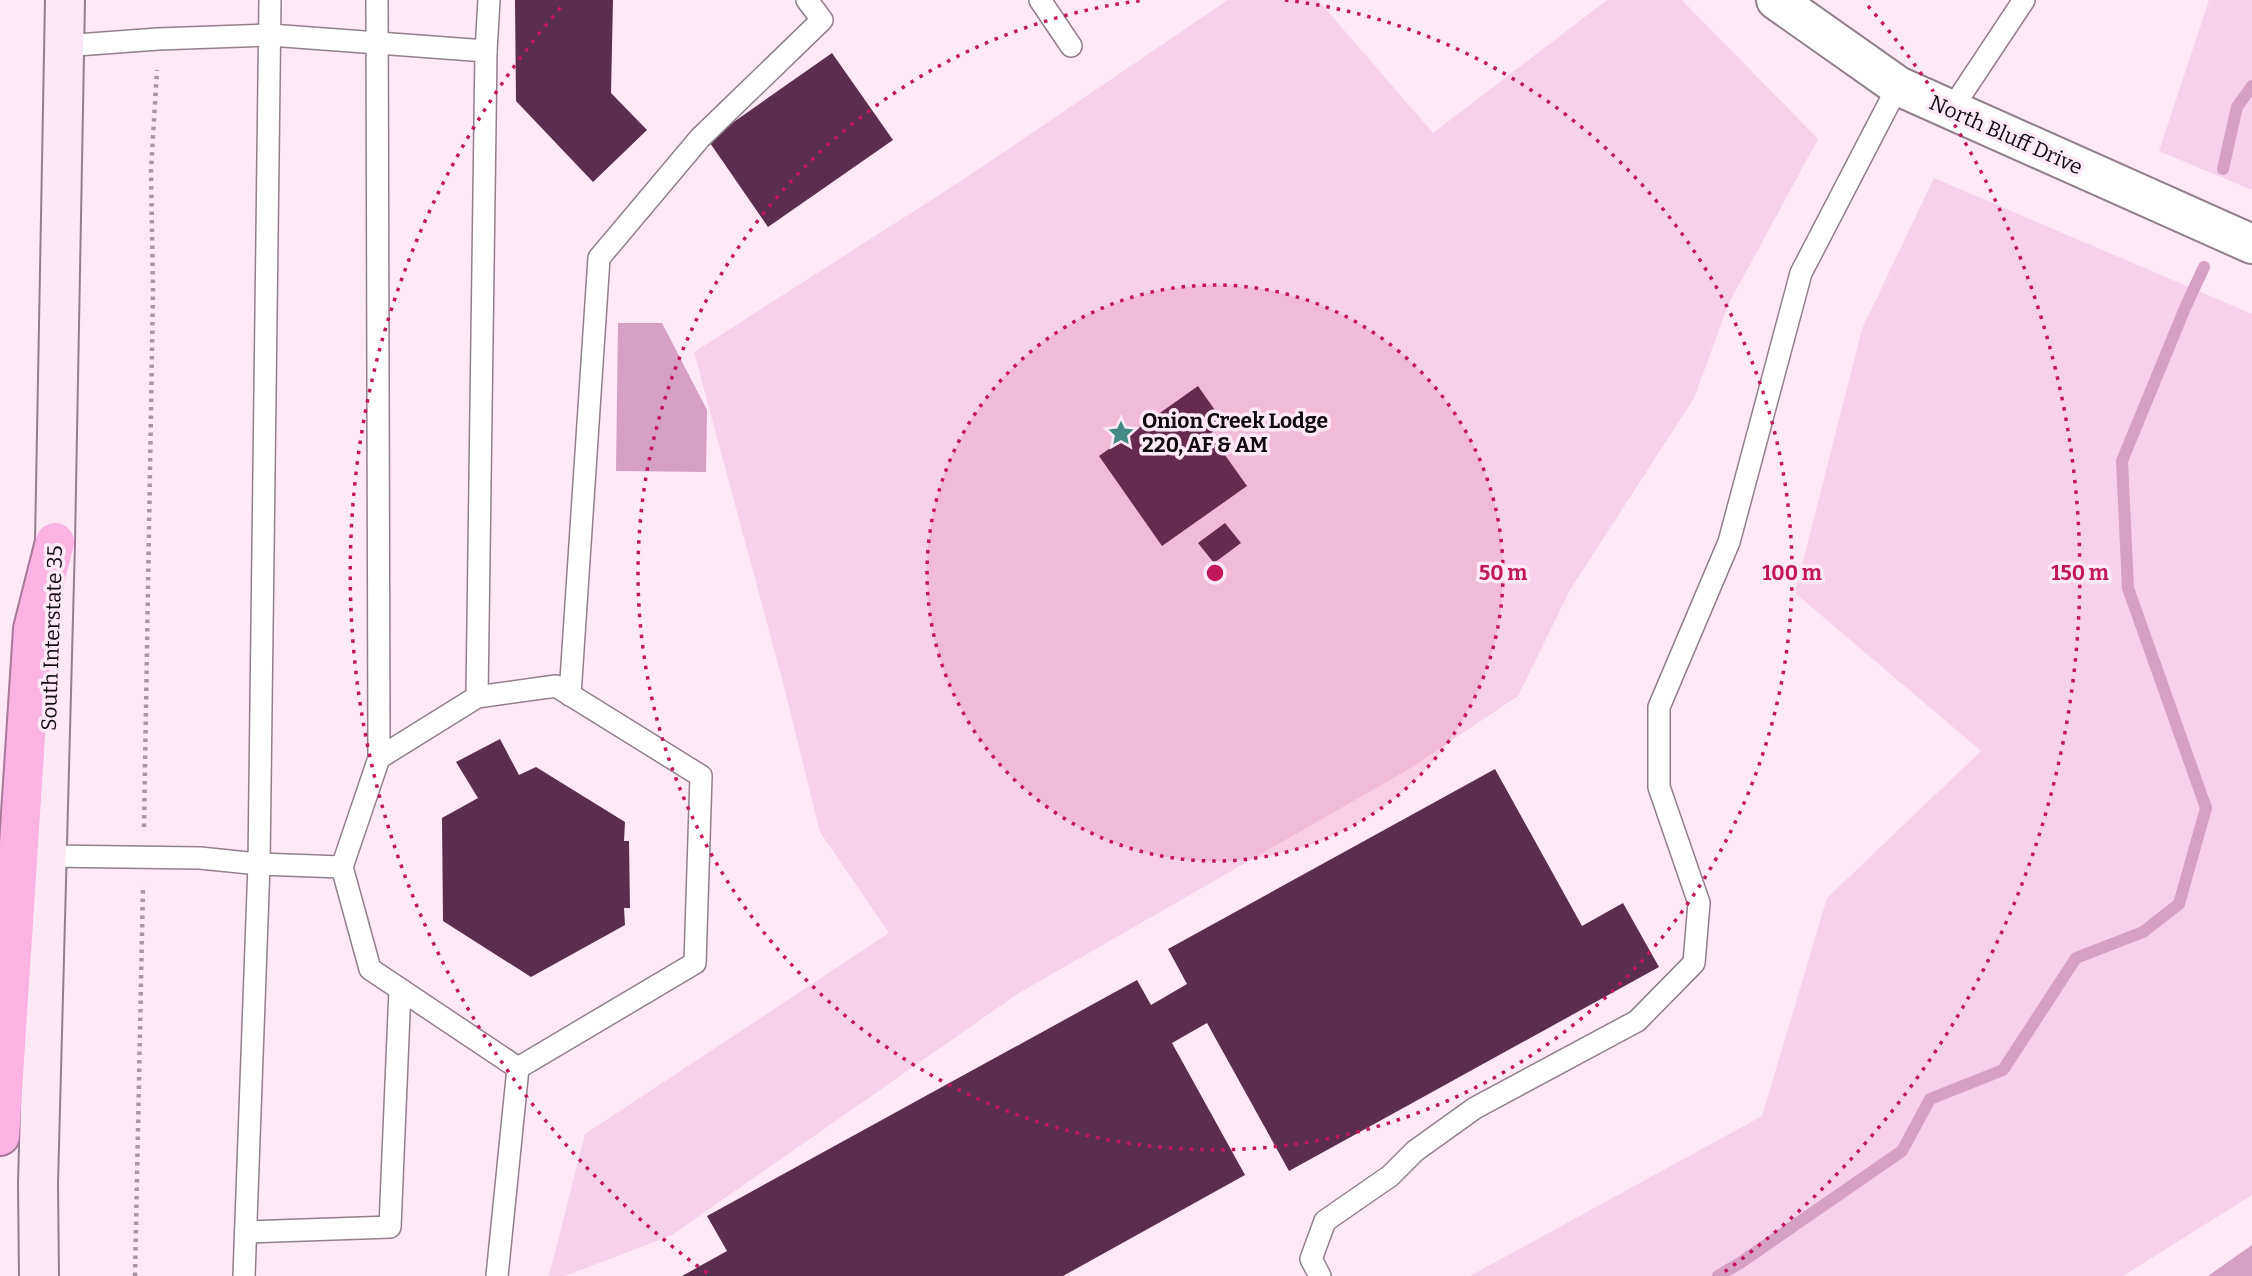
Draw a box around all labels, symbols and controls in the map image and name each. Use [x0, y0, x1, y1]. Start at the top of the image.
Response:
street label: North Bluff Drive [1925, 90, 2087, 180]
place label: Onion Creek Lodge 220, AF & AM [1142, 408, 1328, 458]
place icon: Onion Creek Lodge 220, AF & AM [1106, 418, 1136, 448]
street label: South Interstate 35 [36, 545, 68, 731]
text: 50 m [1479, 560, 1527, 586]
text: 100 m [1762, 560, 1822, 586]
text: 150 m [2051, 560, 2109, 586]
centre of rings [1203, 561, 1227, 585]

